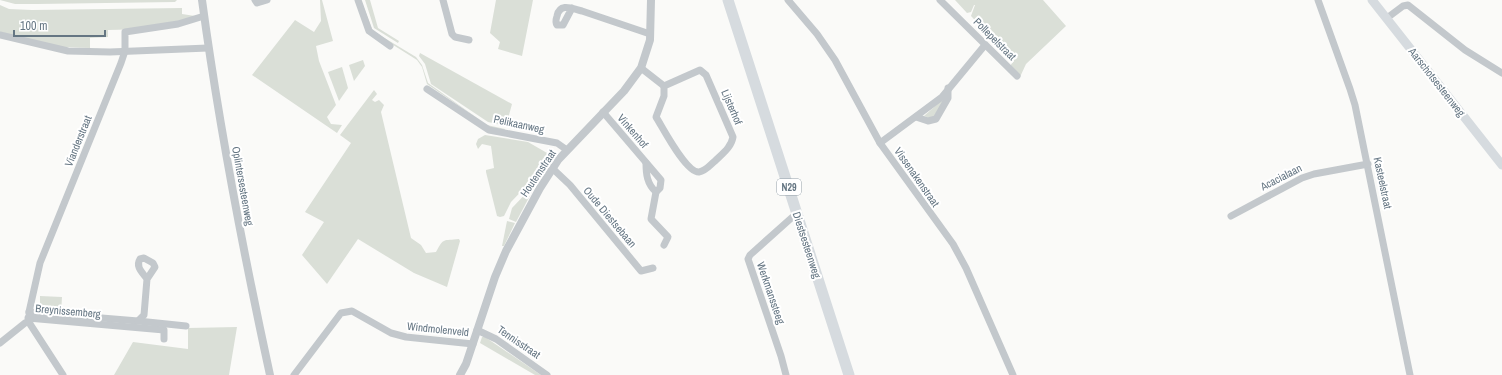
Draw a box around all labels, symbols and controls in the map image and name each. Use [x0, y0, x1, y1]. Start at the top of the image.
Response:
scale bar [14, 12, 105, 38]
street label: Pollepelstraat [971, 15, 1020, 64]
text: 100 m [20, 18, 47, 34]
street label: Aarschotsesteenweg [1405, 44, 1468, 119]
street label: Lijsterhof [718, 87, 746, 127]
street label: Vinkenhof [614, 111, 652, 151]
street label: Pelikaanweg [492, 112, 546, 136]
street label: Vianderstraat [61, 113, 95, 169]
street label: Oplintersesteenweg [229, 145, 257, 227]
street label: Vissenakenstraat [891, 145, 943, 210]
street label: Houtemstraat [517, 146, 559, 199]
street label: Kasteelstraat [1371, 156, 1395, 211]
street label: Acacialaan [1257, 161, 1304, 194]
road number: N29 [777, 179, 801, 195]
street label: Oude Diestsebaan [580, 184, 640, 250]
street label: Diestsesteenweg [790, 210, 824, 280]
street label: Werkmanssteeg [754, 260, 788, 326]
street label: Breynissemberg [35, 301, 101, 321]
street label: Windmolenveld [406, 319, 470, 339]
street label: Tennisstraat [495, 322, 544, 362]

